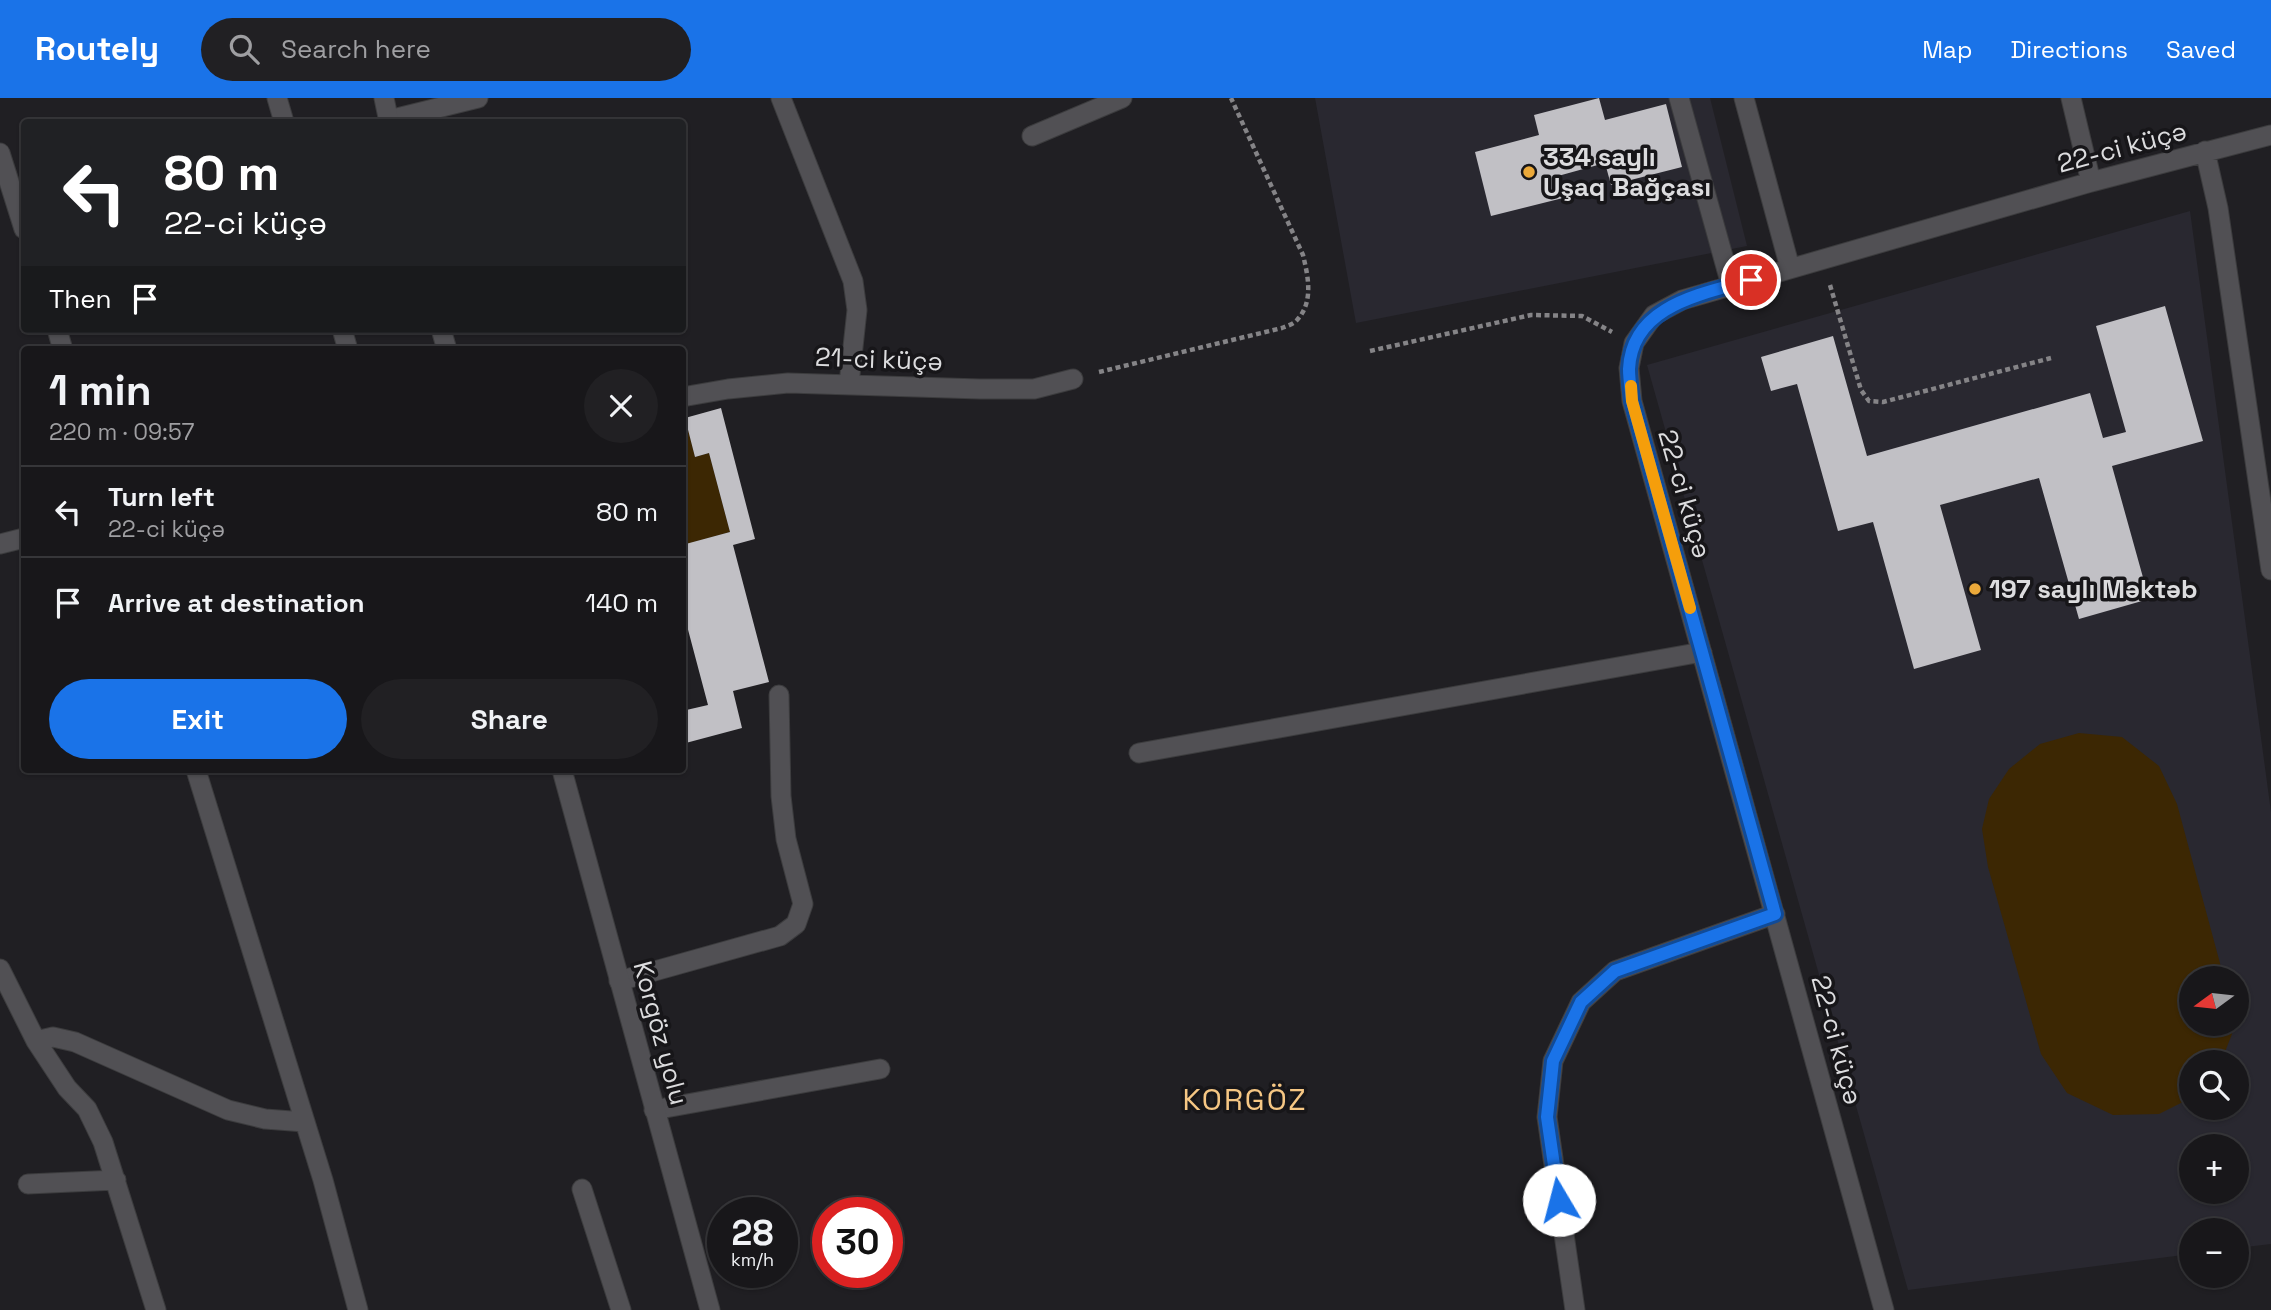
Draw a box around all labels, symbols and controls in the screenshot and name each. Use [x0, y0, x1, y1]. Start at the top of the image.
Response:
search box [201, 18, 691, 81]
text: Routely [35, 28, 159, 70]
icon: search [225, 30, 263, 68]
text: Search here [281, 32, 431, 66]
text: Map [1922, 34, 1972, 65]
text: Directions [2010, 34, 2128, 65]
text: Saved [2166, 34, 2236, 65]
street label: 22-ci küçə [2054, 113, 2190, 181]
place label: 334 saylı Uşaq Bağçası [1543, 140, 1711, 204]
text: 80 m [164, 142, 279, 204]
icon: left [49, 147, 140, 238]
marker: 334 saylı Uşaq Bağçası [1521, 164, 1537, 180]
text: 22-ci küçə [164, 203, 327, 243]
pin [1721, 250, 1781, 310]
icon: arrive [1732, 261, 1770, 299]
icon: arrive [126, 280, 164, 318]
text: Then [49, 282, 112, 316]
street label: 21-ci küçə [815, 340, 943, 378]
text: 1 min [49, 364, 152, 417]
button: close [584, 369, 658, 443]
text: 220 m · 09:57 [49, 417, 194, 447]
street label: 22-ci küçə [1650, 426, 1720, 562]
text: Turn left [108, 480, 215, 514]
icon: left [49, 493, 87, 531]
text: 80 m [596, 495, 658, 529]
text: 22-ci küçə [108, 514, 225, 544]
place label: 197 saylı Məktəb [1989, 572, 2198, 606]
marker: 197 saylı Məktəb [1967, 581, 1983, 597]
icon: arrive [49, 584, 87, 622]
text: Arrive at destination [108, 586, 365, 620]
text: 140 m [585, 586, 658, 620]
button: Exit [49, 679, 347, 759]
button: Share [361, 679, 658, 759]
street label: Korgöz yolu [625, 957, 697, 1109]
north arrow [2179, 966, 2249, 1036]
map controls [2179, 966, 2249, 1288]
street label: 22-ci küçə [1803, 972, 1871, 1108]
button: search [2179, 1050, 2249, 1120]
district label: KORGÖZ [1182, 1080, 1308, 1119]
button: + [2179, 1134, 2249, 1204]
position arrow [1522, 1163, 1596, 1237]
speed limit sign: 30 [812, 1197, 903, 1288]
text: 28 [732, 1211, 773, 1255]
button: − [2179, 1218, 2249, 1288]
text: km/h [731, 1248, 774, 1271]

